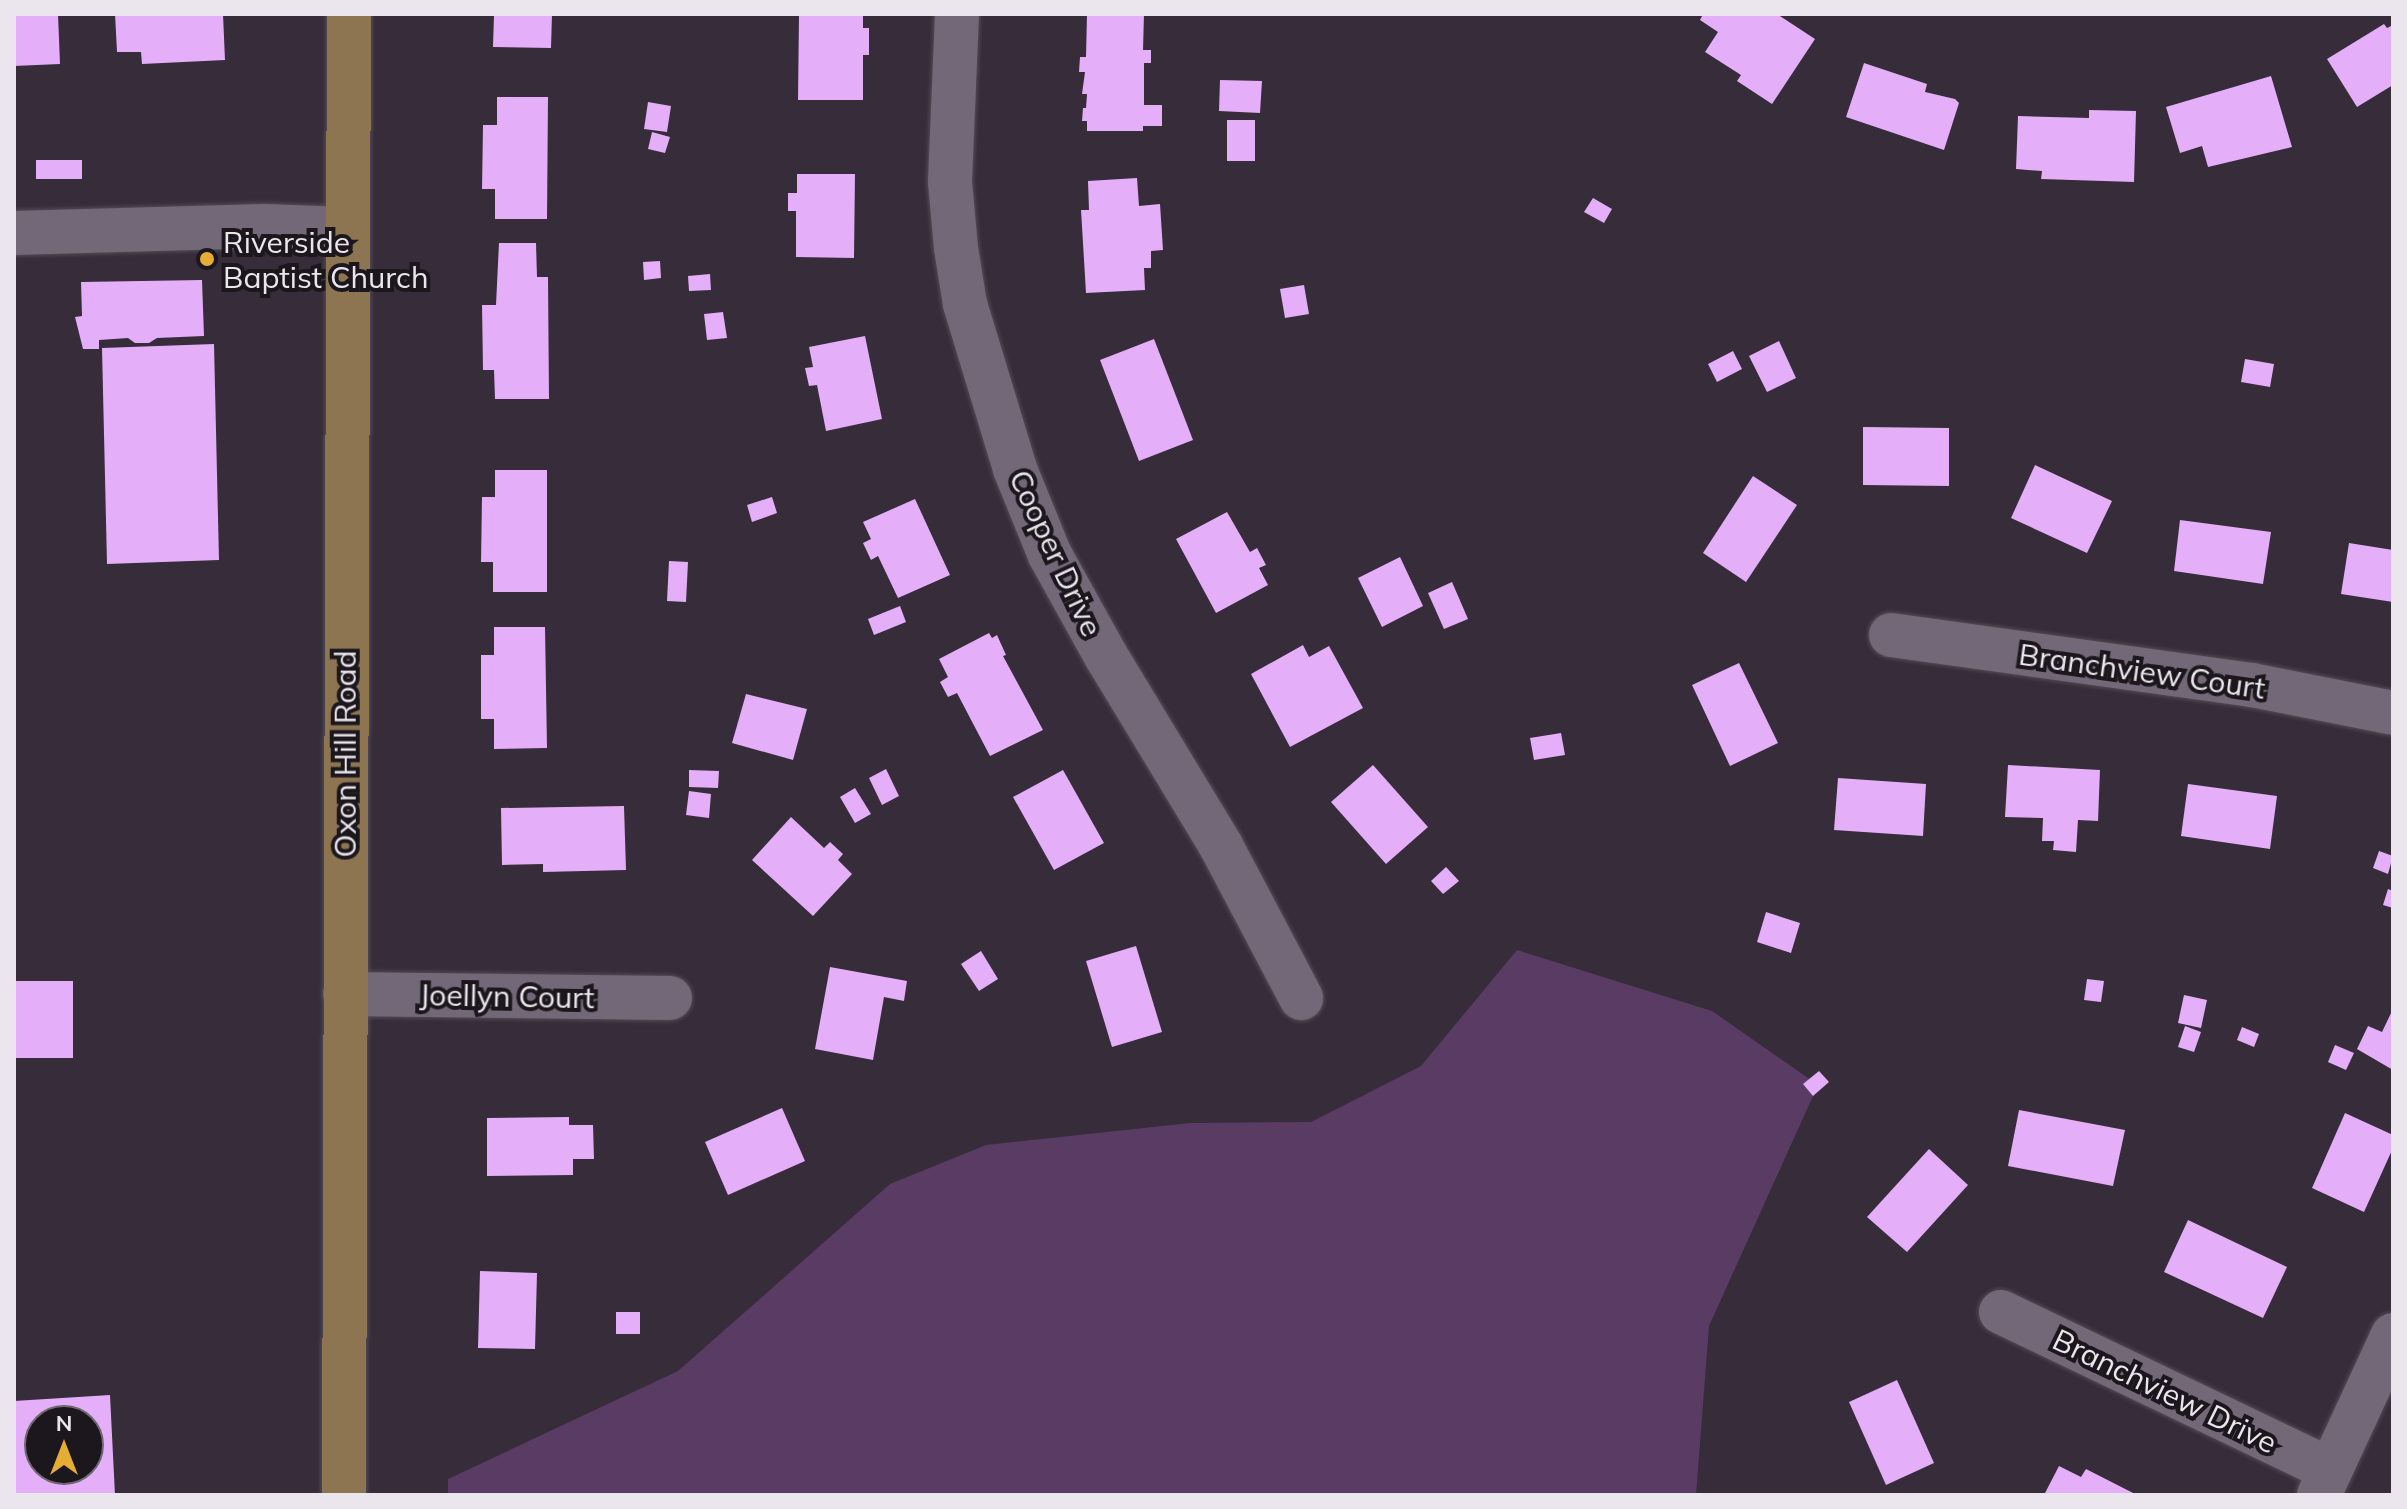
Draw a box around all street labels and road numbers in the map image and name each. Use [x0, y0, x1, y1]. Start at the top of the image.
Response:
street label: Cooper Drive [1002, 464, 1110, 642]
street label: Branchview Court [2017, 636, 2267, 706]
street label: Oxon Hill Road [327, 650, 363, 858]
street label: Joellyn Court [419, 976, 595, 1016]
street label: Branchview Drive [2047, 1321, 2283, 1461]

